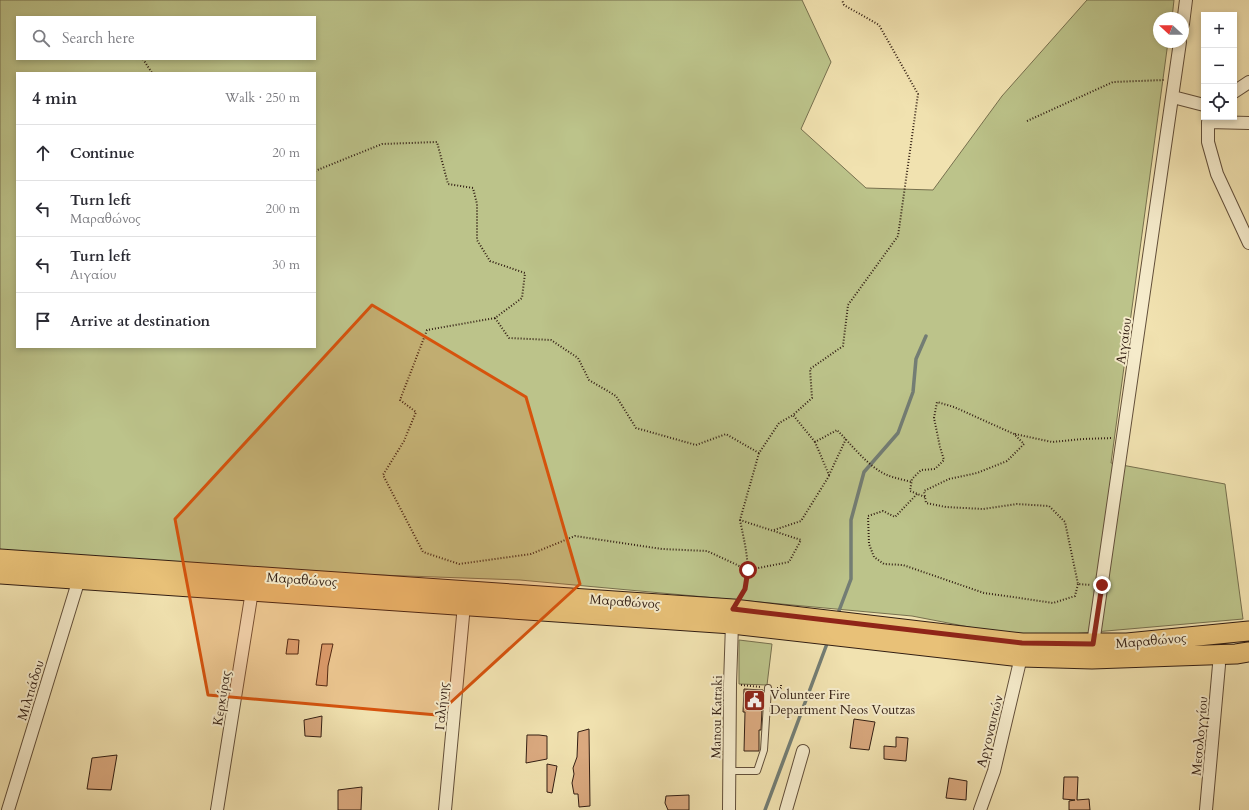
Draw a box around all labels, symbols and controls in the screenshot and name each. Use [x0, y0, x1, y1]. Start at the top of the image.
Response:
north arrow [1153, 12, 1189, 48]
map controls [1201, 12, 1237, 120]
button: + [1201, 12, 1237, 48]
search box [16, 16, 316, 60]
icon: search [30, 27, 52, 49]
text: Search here [62, 28, 135, 48]
button: − [1201, 48, 1237, 84]
button: locate [1201, 84, 1237, 120]
text: 4 min [32, 87, 77, 110]
text: Walk · 250 m [225, 89, 300, 107]
icon: ahead [32, 142, 54, 164]
text: Continue [70, 143, 135, 163]
text: 20 m [272, 144, 300, 162]
text: Turn left [70, 190, 131, 210]
icon: left [32, 198, 54, 220]
text: 200 m [266, 200, 300, 218]
text: Μαραθώνος [70, 210, 141, 228]
text: Turn left [70, 246, 131, 266]
icon: left [32, 254, 54, 276]
text: 30 m [272, 256, 300, 274]
text: Αιγαίου [70, 266, 117, 284]
icon: arrive [32, 310, 54, 332]
text: Arrive at destination [70, 311, 210, 331]
street label: Αιγαίου [1112, 317, 1136, 365]
route start [739, 561, 757, 579]
street label: Μαραθώνος [266, 569, 338, 591]
route end [1093, 576, 1111, 594]
street label: Μαραθώνος [589, 591, 661, 613]
street label: Μαραθώνος [1115, 629, 1188, 653]
street label: Μιλτιάδου [13, 658, 49, 723]
street label: Κερκύρας [209, 669, 235, 727]
street label: Manou Katraki [707, 675, 727, 759]
street label: Γαλήνης [431, 681, 453, 731]
place label: Volunteer Fire Department Neos Voutzas [770, 686, 915, 719]
public building icon: Volunteer Fire Department Neos Voutzas [741, 688, 767, 714]
street label: Αργοναυτών [972, 693, 1008, 769]
street label: Μεσολογγίου [1188, 696, 1212, 776]

